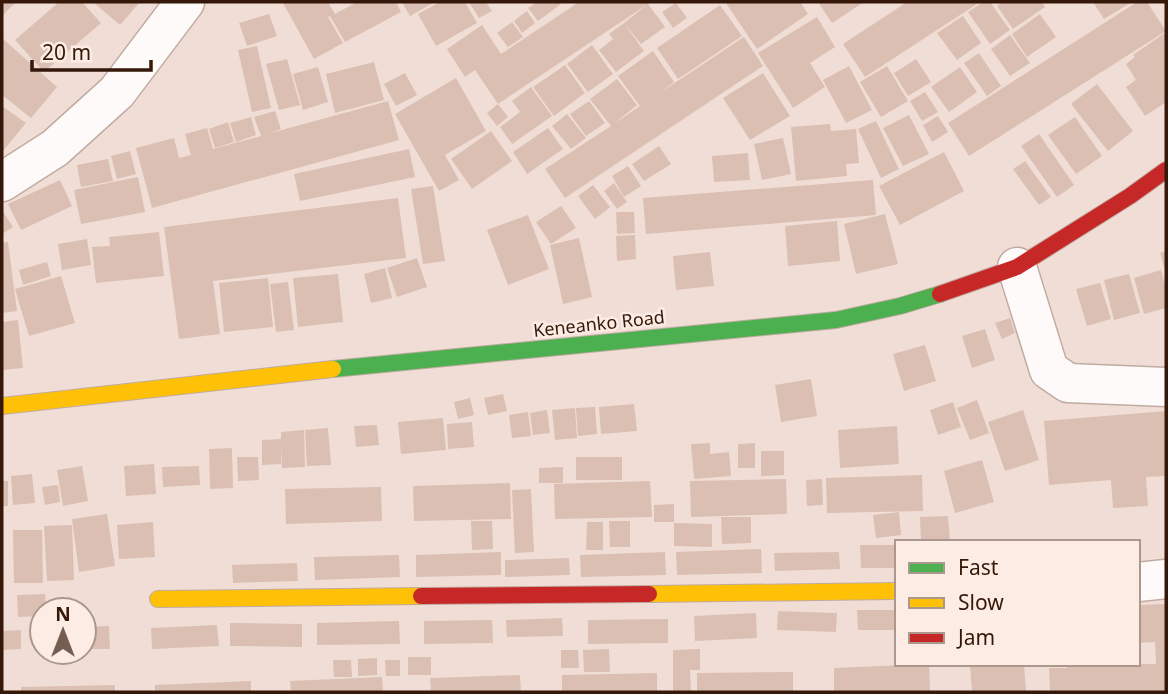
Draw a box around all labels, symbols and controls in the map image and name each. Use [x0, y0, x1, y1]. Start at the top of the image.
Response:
scale bar [32, 28, 150, 72]
text: 20 m [42, 38, 91, 66]
street label: Keneanko Road [532, 304, 666, 342]
legend [895, 540, 1140, 666]
text: Fast [958, 553, 999, 581]
text: Slow [958, 588, 1004, 616]
north arrow [28, 596, 98, 666]
text: N [55, 601, 71, 627]
text: Jam [956, 623, 995, 651]

